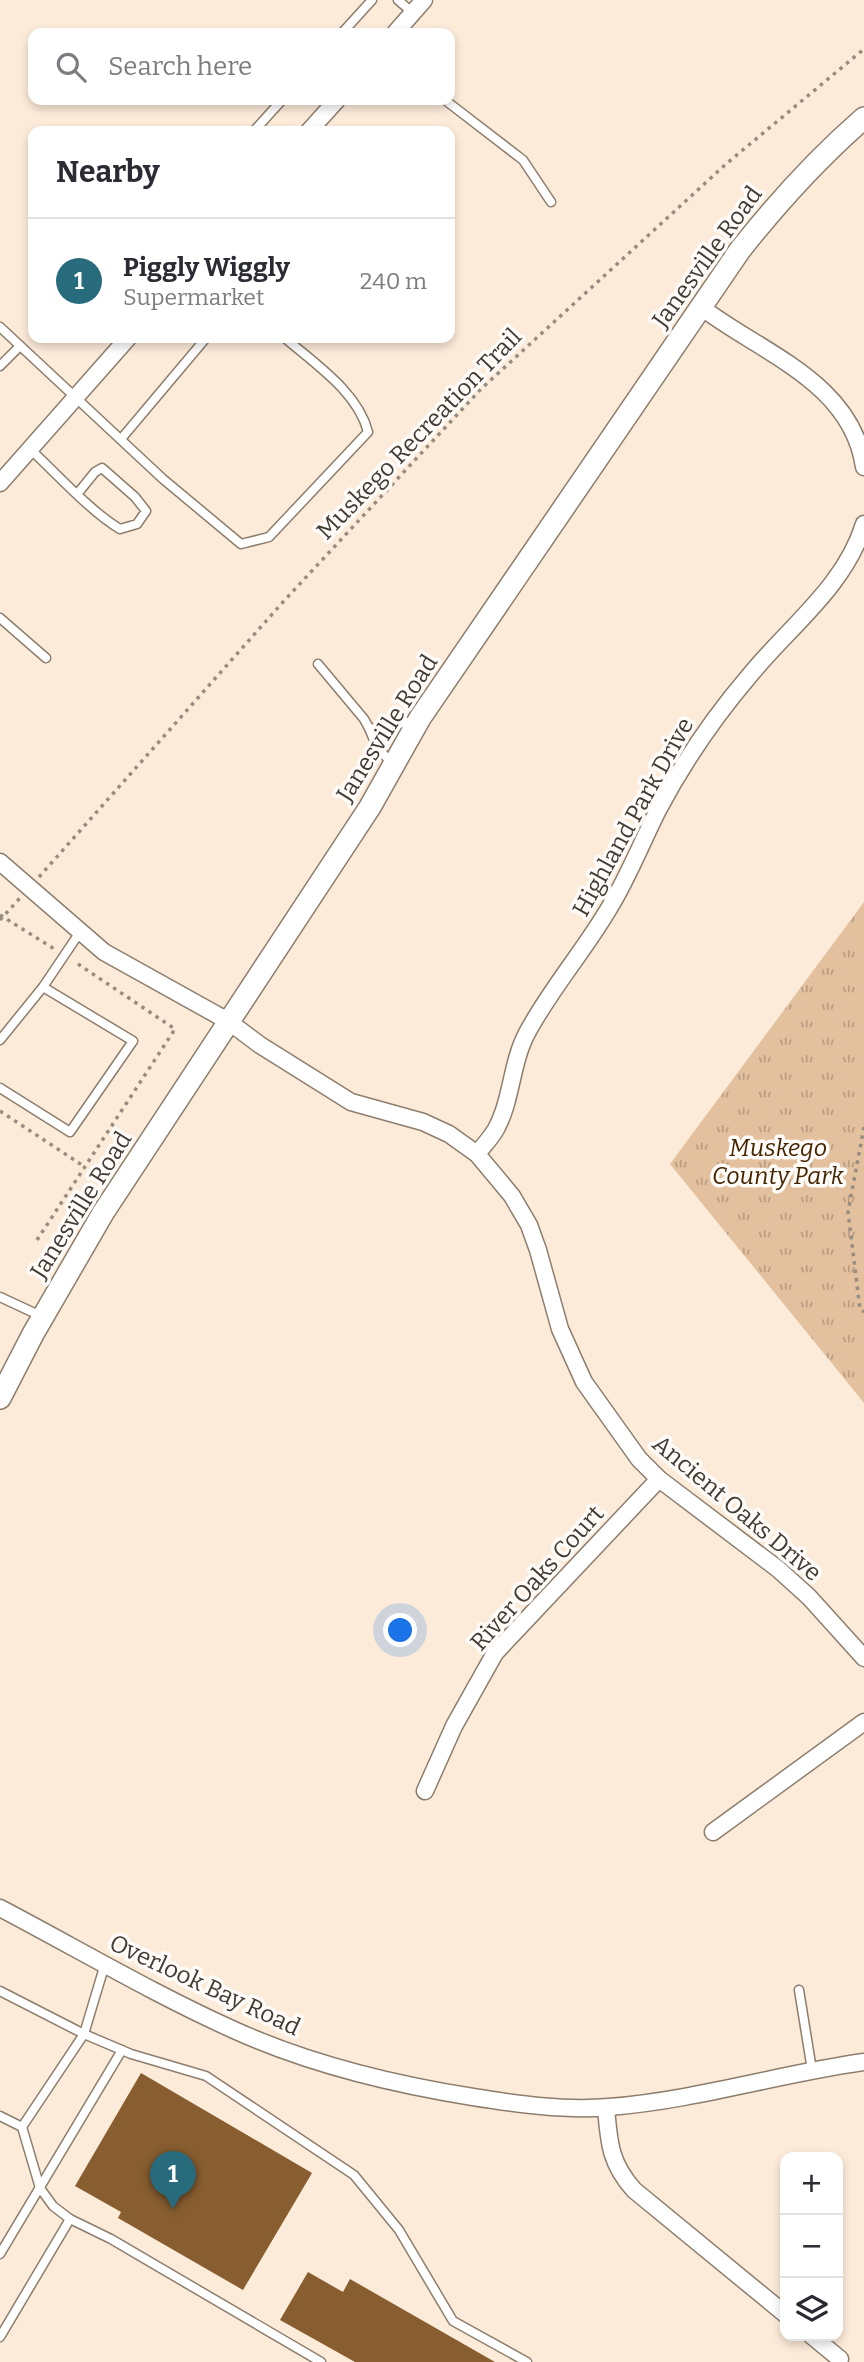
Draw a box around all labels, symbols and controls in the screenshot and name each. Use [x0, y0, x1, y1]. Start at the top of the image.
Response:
search box [28, 28, 455, 105]
icon: search [52, 48, 90, 86]
text: Search here [108, 51, 252, 82]
text: Nearby [56, 154, 160, 190]
street label: Janesville Road [646, 181, 768, 334]
text: Piggly Wiggly [123, 252, 290, 283]
text: 1 [74, 267, 84, 295]
text: 240 m [360, 267, 427, 295]
text: Supermarket [123, 283, 264, 311]
street label: Muskego Recreation Trail [311, 323, 527, 545]
street label: Janesville Road [330, 649, 443, 807]
street label: Highland Park Drive [567, 713, 699, 921]
street label: Janesville Road [24, 1126, 137, 1284]
park label: Muskego County Park [712, 1134, 845, 1190]
street label: Ancient Oaks Drive [647, 1429, 827, 1587]
street label: River Oaks Court [465, 1500, 610, 1656]
your location [383, 1613, 417, 1647]
street label: Overlook Bay Road [105, 1929, 305, 2041]
pin: 1 [150, 2151, 196, 2209]
map controls [780, 2152, 843, 2341]
button: + [780, 2152, 843, 2215]
button: − [780, 2215, 843, 2278]
button: layers [780, 2278, 843, 2341]

